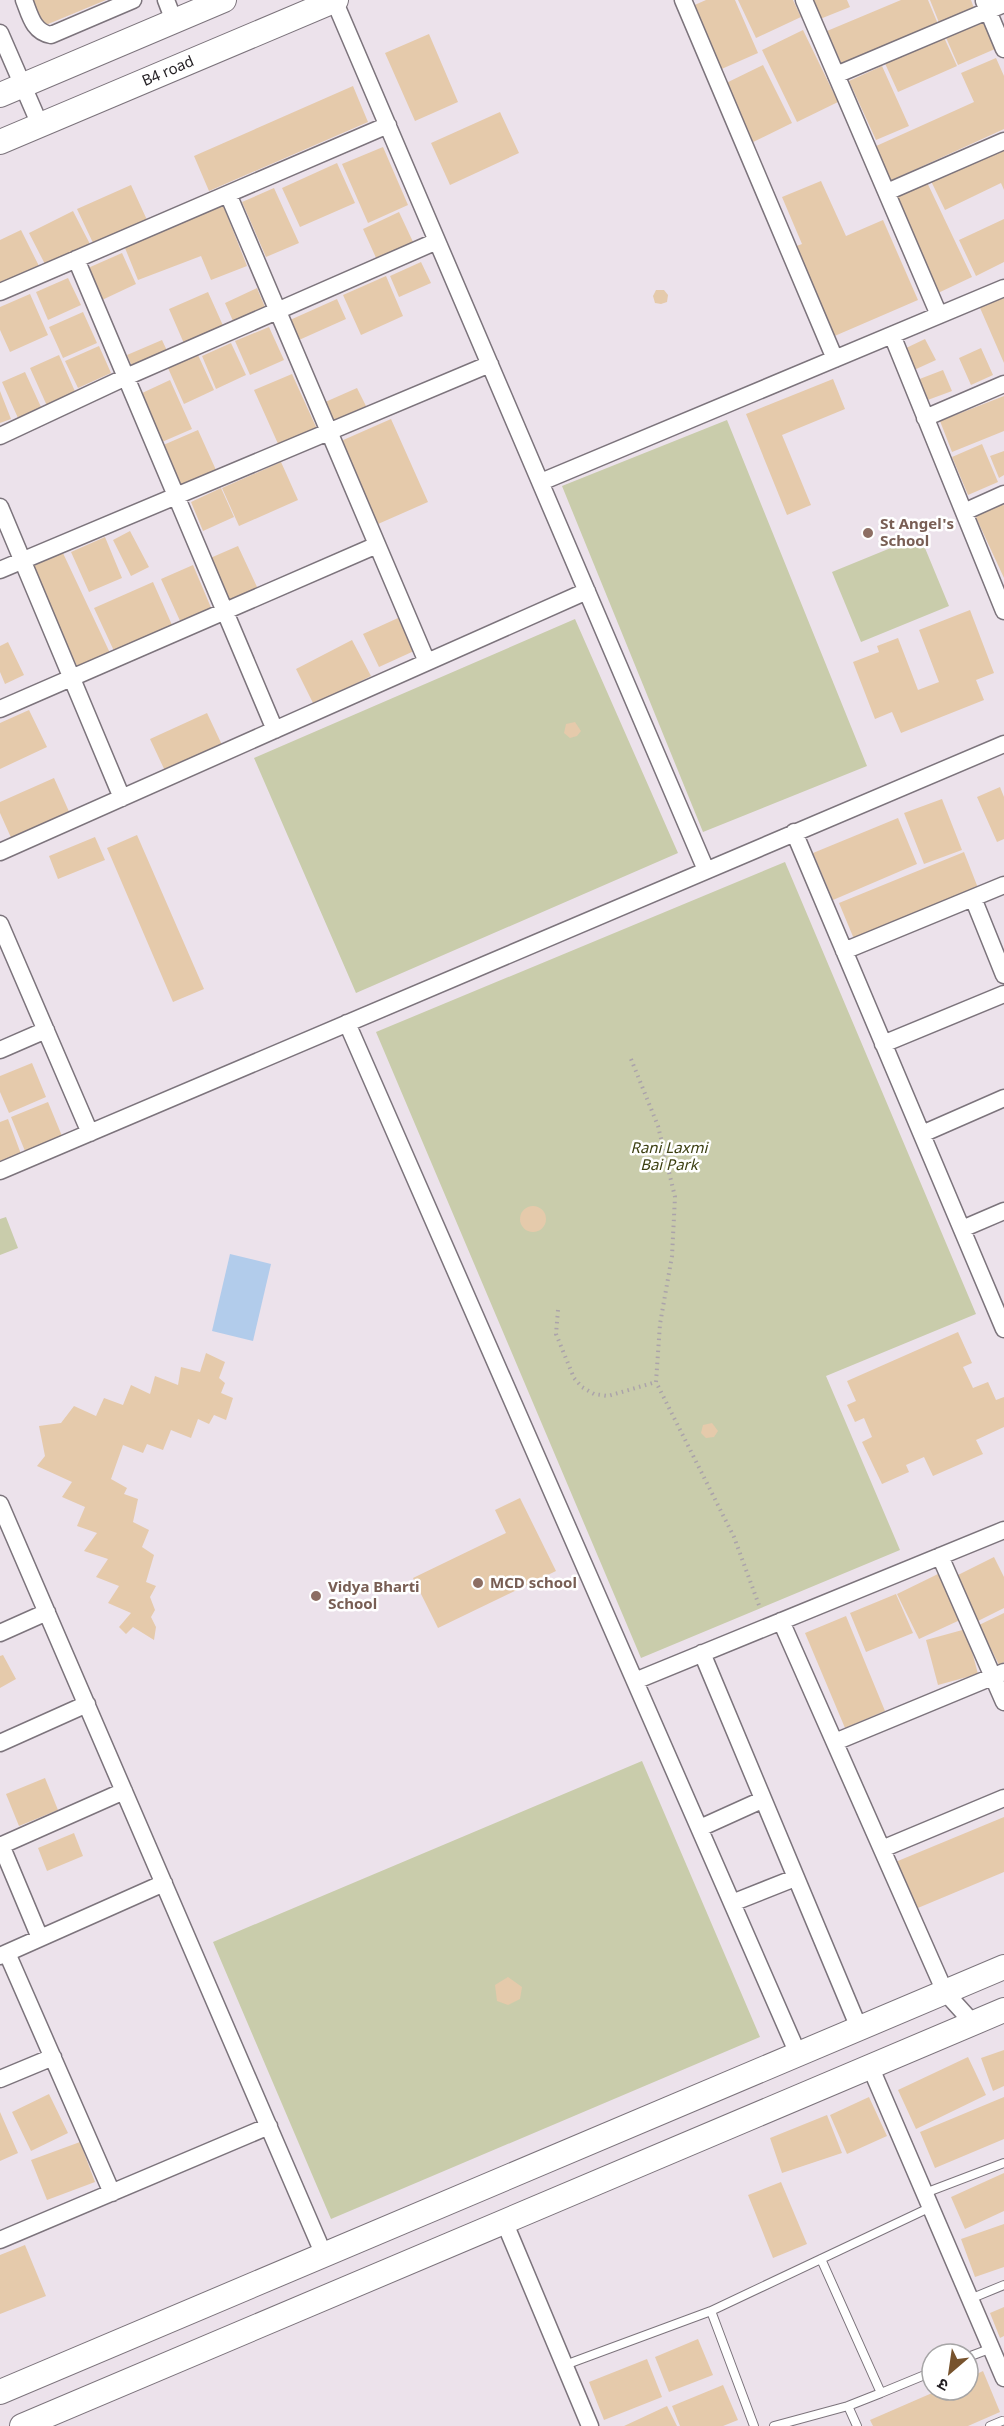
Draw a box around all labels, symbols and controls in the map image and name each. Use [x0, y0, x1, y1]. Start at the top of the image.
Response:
street label: B4 road [140, 53, 197, 92]
place label: St Angel's School [880, 516, 954, 552]
marker: St Angel's School [861, 526, 875, 540]
park label: Rani Laxmi Bai Park [631, 1140, 710, 1176]
place label: MCD school [490, 1575, 577, 1594]
marker: MCD school [471, 1576, 485, 1590]
place label: Vidya Bharti School [328, 1579, 420, 1615]
marker: Vidya Bharti School [309, 1589, 323, 1603]
north arrow [920, 2342, 980, 2402]
text: उ [934, 2371, 953, 2394]

